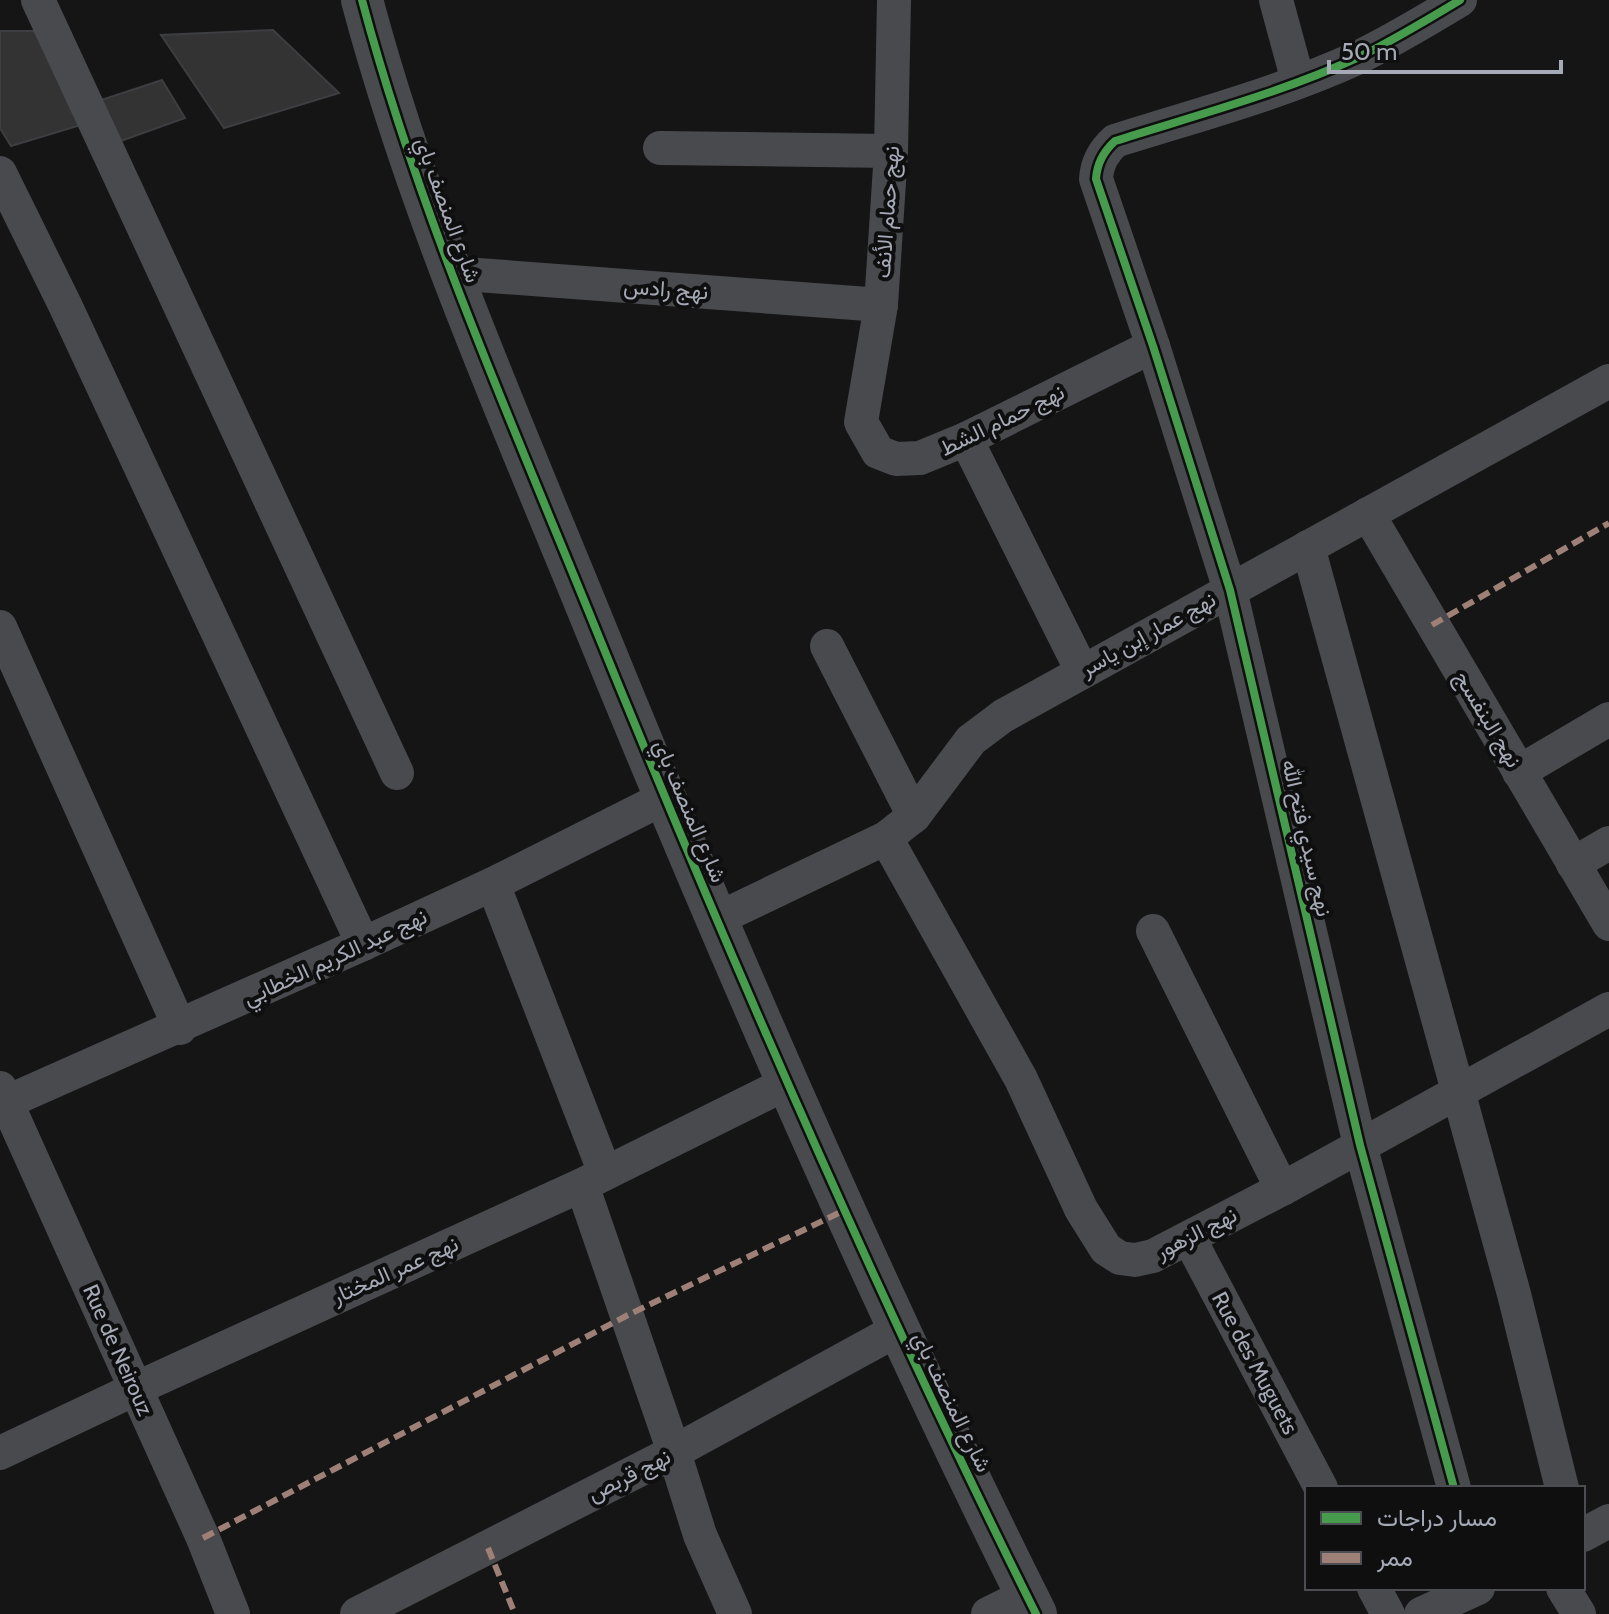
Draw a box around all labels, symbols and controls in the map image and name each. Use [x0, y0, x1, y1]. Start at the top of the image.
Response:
scale bar [1329, 24, 1561, 74]
text: 50 m [1341, 37, 1397, 66]
street label: شارع المنصف باي [404, 134, 487, 288]
street label: نهج حمام الأنف [869, 145, 906, 279]
street label: نهج رادس [623, 273, 709, 306]
street label: نهج حمام الشط [935, 378, 1069, 463]
street label: نهج عمار إبن ياسر [1075, 586, 1221, 684]
street label: نهج البنفسج [1448, 666, 1528, 773]
street label: شارع المنصف باي [643, 735, 732, 889]
street label: نهج سيدي فتح الله [1271, 757, 1338, 920]
street label: نهج عبد الكريم الخطابي [239, 903, 433, 1016]
street label: نهج الزهور [1150, 1201, 1242, 1266]
street label: نهج عمر المختار [327, 1230, 463, 1311]
street label: Rue de Neirouz [77, 1280, 159, 1420]
street label: Rue des Muguets [1206, 1287, 1304, 1439]
street label: شارع المنصف باي [902, 1327, 998, 1479]
street label: نهج قربص [583, 1443, 676, 1508]
legend [1305, 1486, 1585, 1590]
text: مسار دراجات [1377, 1503, 1497, 1533]
text: ممر [1376, 1543, 1413, 1573]

